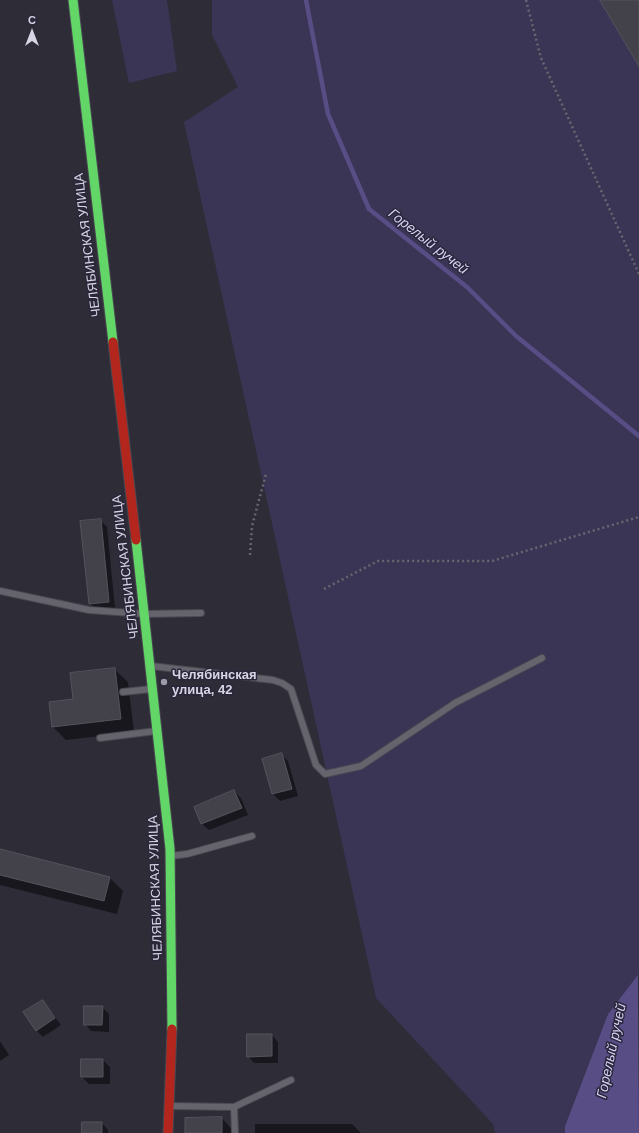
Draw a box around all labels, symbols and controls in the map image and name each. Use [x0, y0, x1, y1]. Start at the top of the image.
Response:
north arrow [12, 12, 52, 52]
text: С [28, 14, 36, 26]
street label: ЧЕЛЯБИНСКАЯ УЛИЦА [71, 172, 105, 318]
water label: Горелый ручей [385, 206, 471, 278]
street label: ЧЕЛЯБИНСКАЯ УЛИЦА [109, 494, 143, 640]
place label: Челябинская улица, 42 [172, 667, 257, 698]
marker: Челябинская улица, 42 [159, 677, 169, 687]
street label: ЧЕЛЯБИНСКАЯ УЛИЦА [146, 815, 166, 961]
water label: Горелый ручей [594, 1002, 630, 1100]

